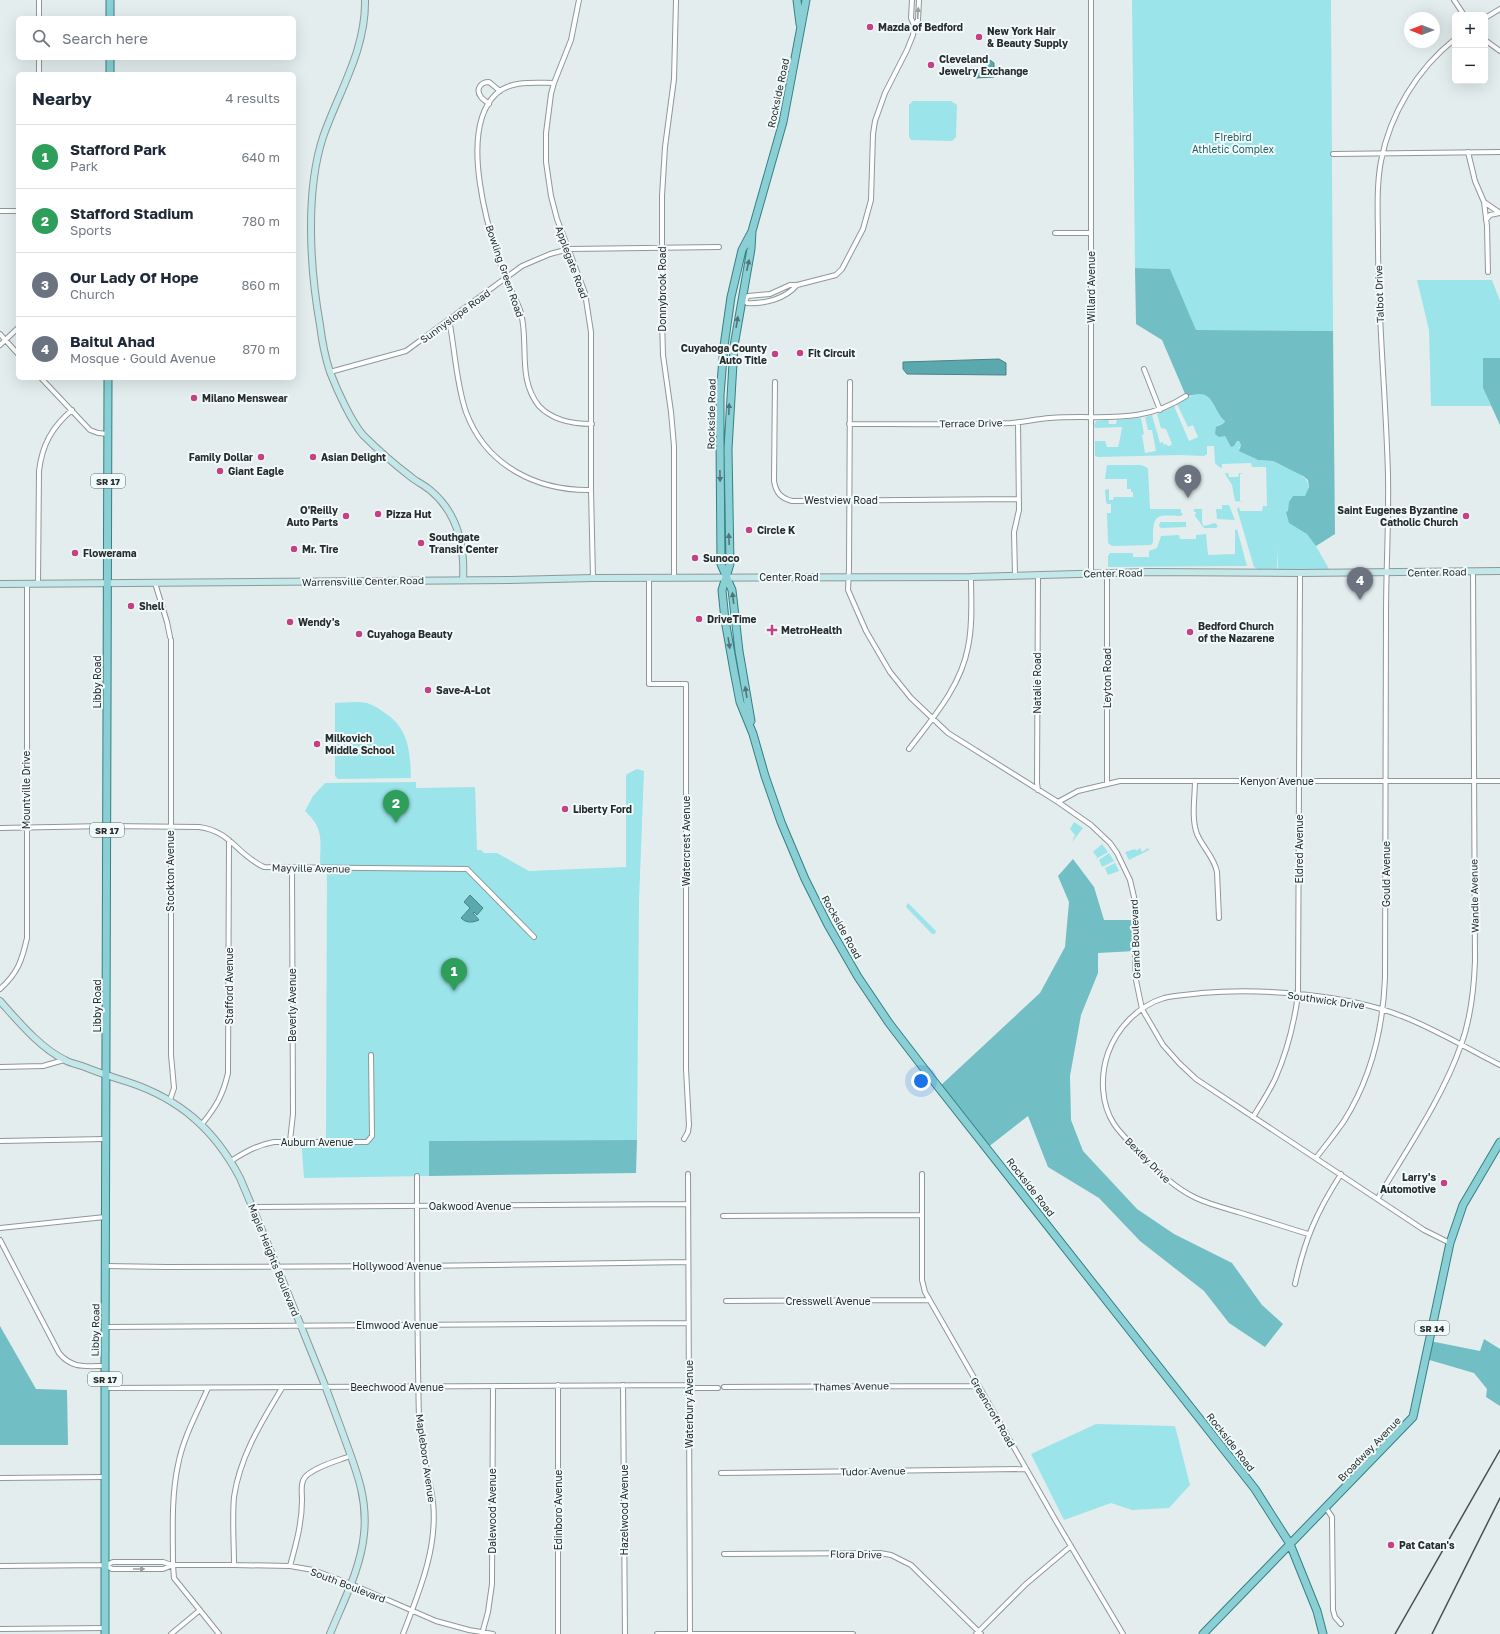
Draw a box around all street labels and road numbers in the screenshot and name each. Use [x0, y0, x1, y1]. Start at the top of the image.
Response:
street label: Rockside Road [765, 57, 791, 129]
street label: Bowling Green Road [484, 223, 526, 319]
street label: Applegate Road [553, 224, 591, 300]
street label: Donnybrook Road [656, 246, 668, 332]
street label: Willard Avenue [1085, 251, 1097, 323]
street label: Talbot Drive [1372, 265, 1386, 323]
street label: Sunnyslope Road [418, 287, 492, 345]
street label: Rockside Road [704, 379, 718, 449]
street label: Terrace Drive [939, 416, 1003, 430]
road number: SR 17 [91, 474, 125, 488]
street label: Westview Road [804, 494, 878, 506]
street label: Center Road [1407, 565, 1467, 579]
street label: Center Road [1083, 566, 1143, 580]
street label: Center Road [759, 571, 819, 583]
street label: Warrensville Center Road [302, 574, 424, 588]
street label: Leyton Road [1101, 648, 1113, 708]
street label: Natalie Road [1031, 652, 1043, 714]
street label: Libby Road [91, 655, 103, 709]
street label: Mountville Drive [20, 751, 32, 829]
street label: Kenyon Avenue [1240, 775, 1314, 787]
street label: Watercrest Avenue [680, 796, 692, 886]
street label: Eldred Avenue [1293, 814, 1305, 883]
road number: SR 17 [90, 823, 124, 837]
street label: Stockton Avenue [164, 830, 176, 912]
street label: Gould Avenue [1380, 841, 1392, 907]
street label: Wandle Avenue [1467, 859, 1481, 933]
street label: Mayville Avenue [272, 861, 350, 875]
street label: Rockside Road [820, 893, 864, 961]
street label: Grand Boulevard [1128, 899, 1142, 979]
street label: Stafford Avenue [223, 947, 235, 1024]
street label: Beverly Avenue [286, 968, 298, 1042]
street label: Libby Road [91, 979, 103, 1033]
street label: Southwick Drive [1287, 989, 1365, 1011]
street label: Bexley Drive [1123, 1135, 1173, 1185]
street label: Auburn Avenue [281, 1136, 353, 1148]
street label: Rockside Road [1004, 1155, 1058, 1219]
street label: Oakwood Avenue [429, 1200, 512, 1212]
street label: Maple Heights Boulevard [246, 1202, 302, 1318]
street label: Hollywood Avenue [352, 1260, 442, 1272]
street label: Cresswell Avenue [786, 1295, 871, 1307]
street label: Libby Road [89, 1303, 101, 1357]
street label: Elmwood Avenue [356, 1319, 438, 1331]
road number: SR 14 [1415, 1321, 1449, 1335]
street label: Waterbury Avenue [683, 1360, 695, 1448]
road number: SR 17 [88, 1372, 122, 1386]
street label: Greencroft Road [968, 1375, 1018, 1449]
street label: Thames Avenue [813, 1379, 889, 1393]
street label: Beechwood Avenue [350, 1381, 444, 1393]
street label: Rockside Road [1204, 1410, 1258, 1474]
street label: Mapleboro Avenue [414, 1413, 438, 1503]
street label: Broadway Avenue [1335, 1414, 1403, 1484]
street label: Hazelwood Avenue [618, 1464, 630, 1556]
street label: Tudor Avenue [840, 1464, 906, 1478]
street label: Dalewood Avenue [486, 1468, 498, 1554]
street label: Edinboro Avenue [552, 1469, 564, 1550]
street label: Flora Drive [830, 1548, 882, 1560]
street label: South Boulevard [309, 1565, 387, 1605]

